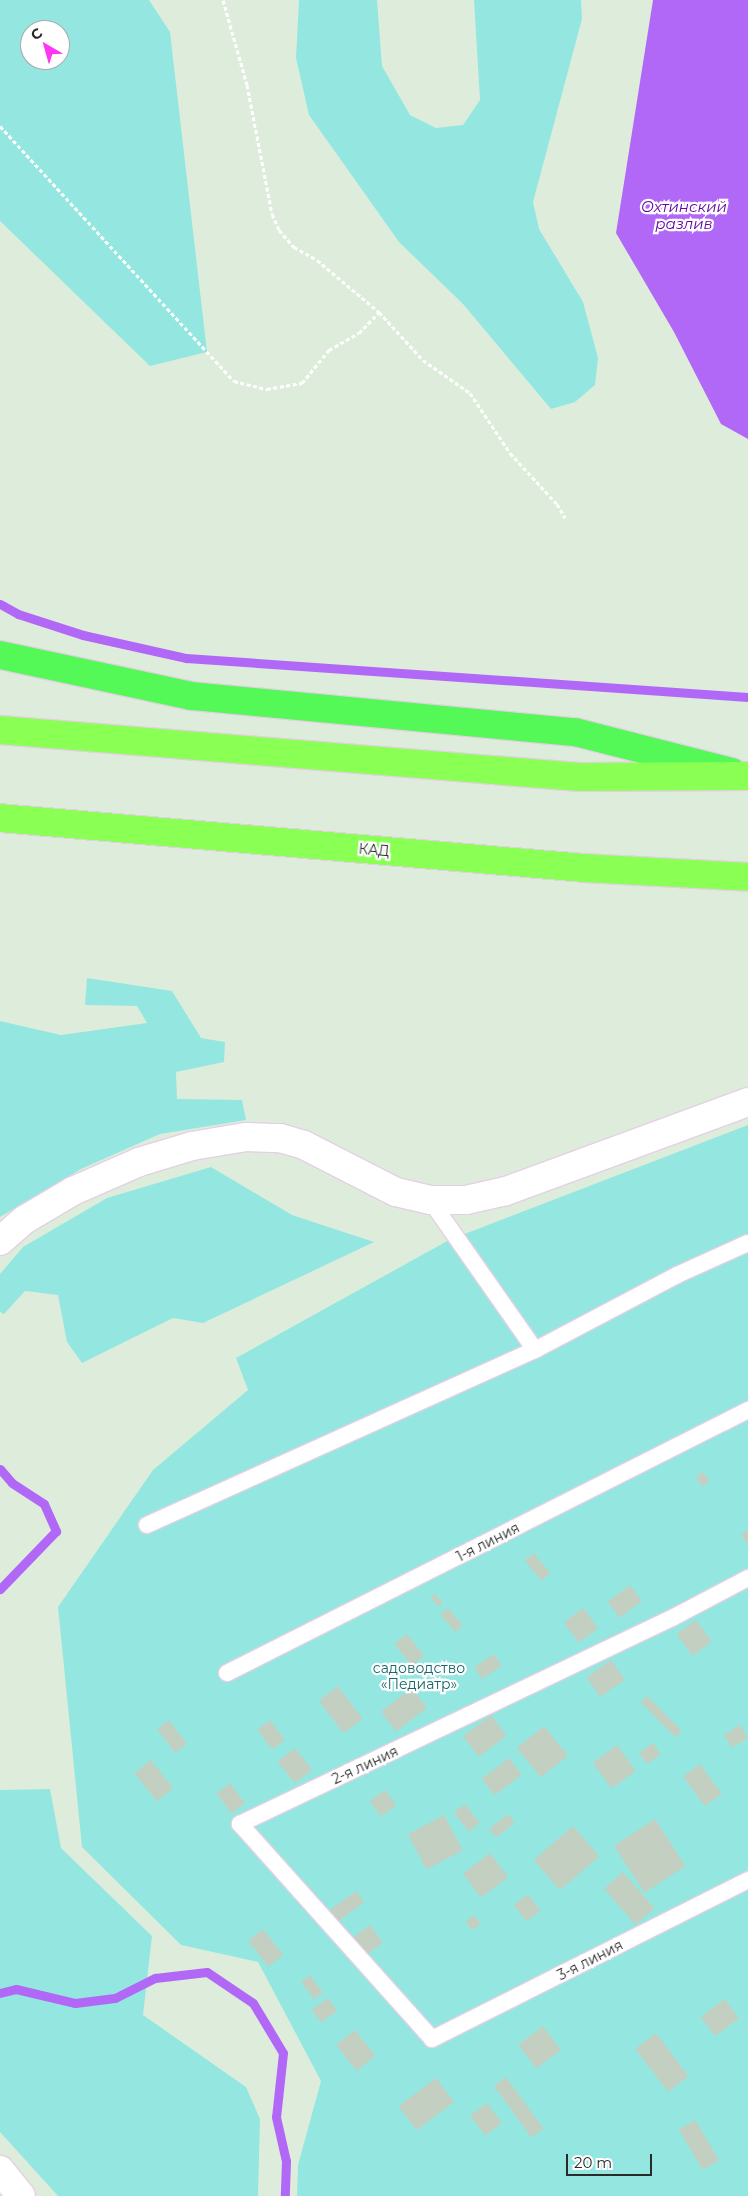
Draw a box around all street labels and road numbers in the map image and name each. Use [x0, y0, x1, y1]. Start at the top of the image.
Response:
street label: КАД [358, 840, 390, 860]
street label: 1-я линия [454, 1519, 522, 1565]
street label: 2-я линия [329, 1742, 401, 1788]
street label: 3-я линия [554, 1936, 626, 1984]

